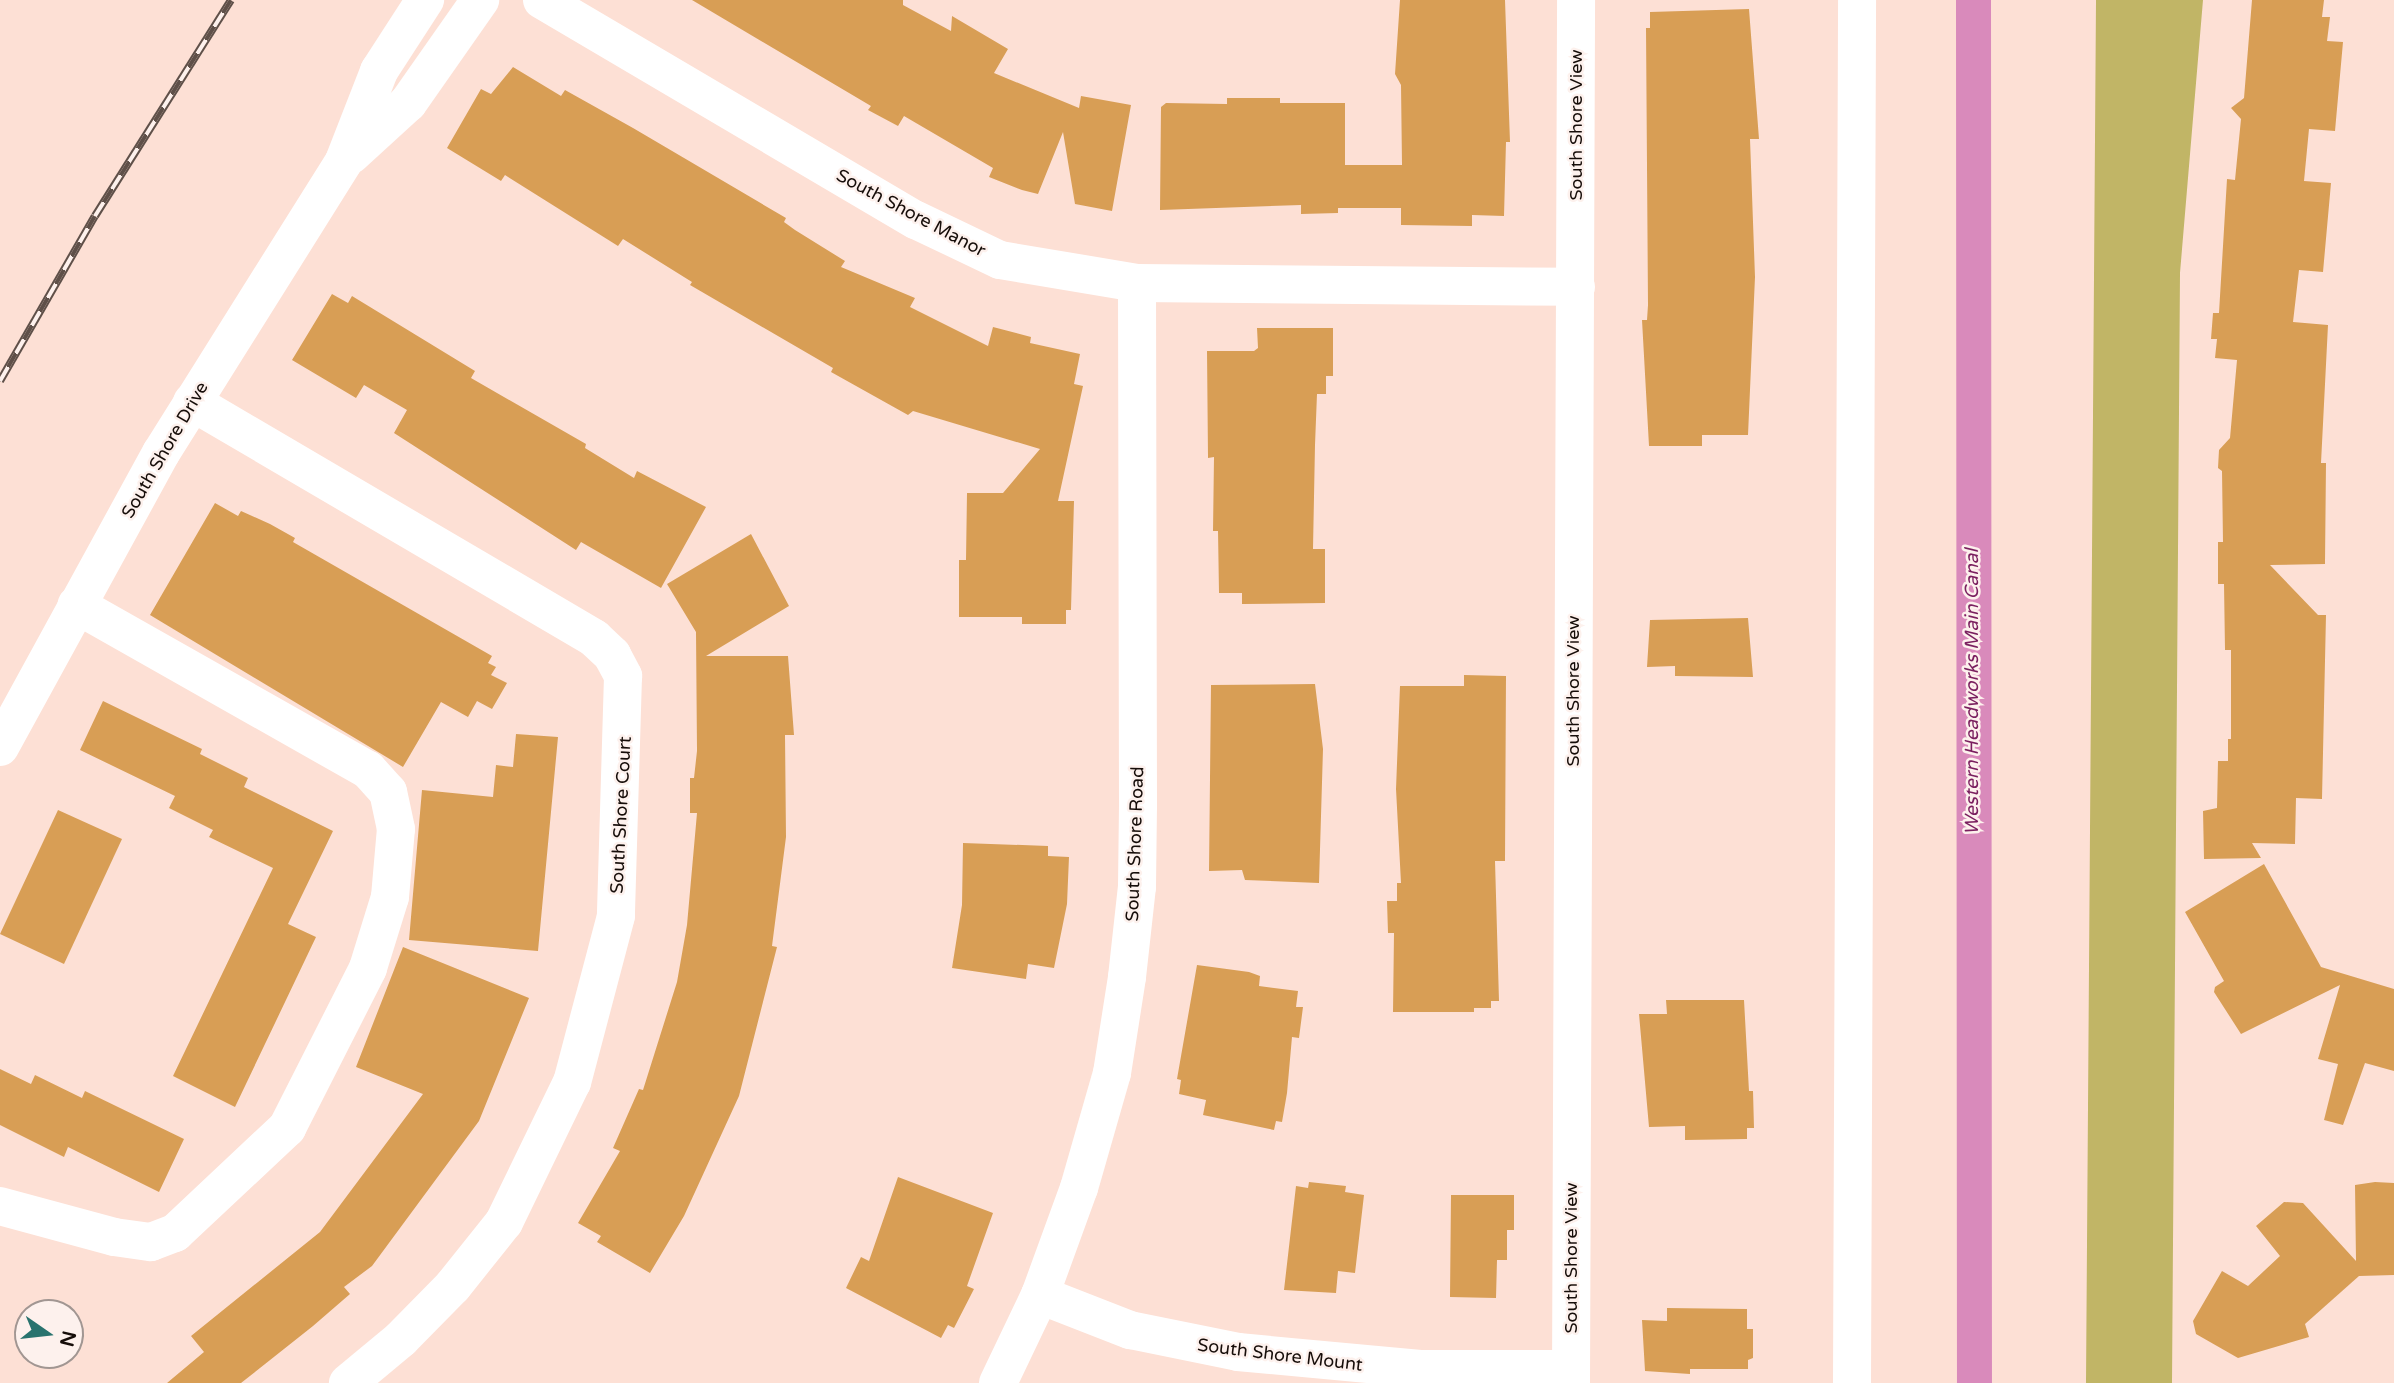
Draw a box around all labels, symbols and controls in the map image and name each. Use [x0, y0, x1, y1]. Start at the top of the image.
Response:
street label: South Shore View [1565, 49, 1587, 201]
street label: South Shore Manor [833, 164, 989, 262]
street label: South Shore Drive [117, 378, 213, 522]
water label: Western Headworks Main Canal [1962, 549, 1984, 835]
street label: South Shore View [1562, 615, 1584, 767]
street label: South Shore Court [606, 736, 636, 894]
street label: South Shore Road [1122, 766, 1148, 922]
street label: South Shore View [1560, 1182, 1582, 1334]
north arrow [14, 1299, 84, 1369]
text: N [55, 1329, 80, 1349]
street label: South Shore Mount [1196, 1334, 1364, 1376]

